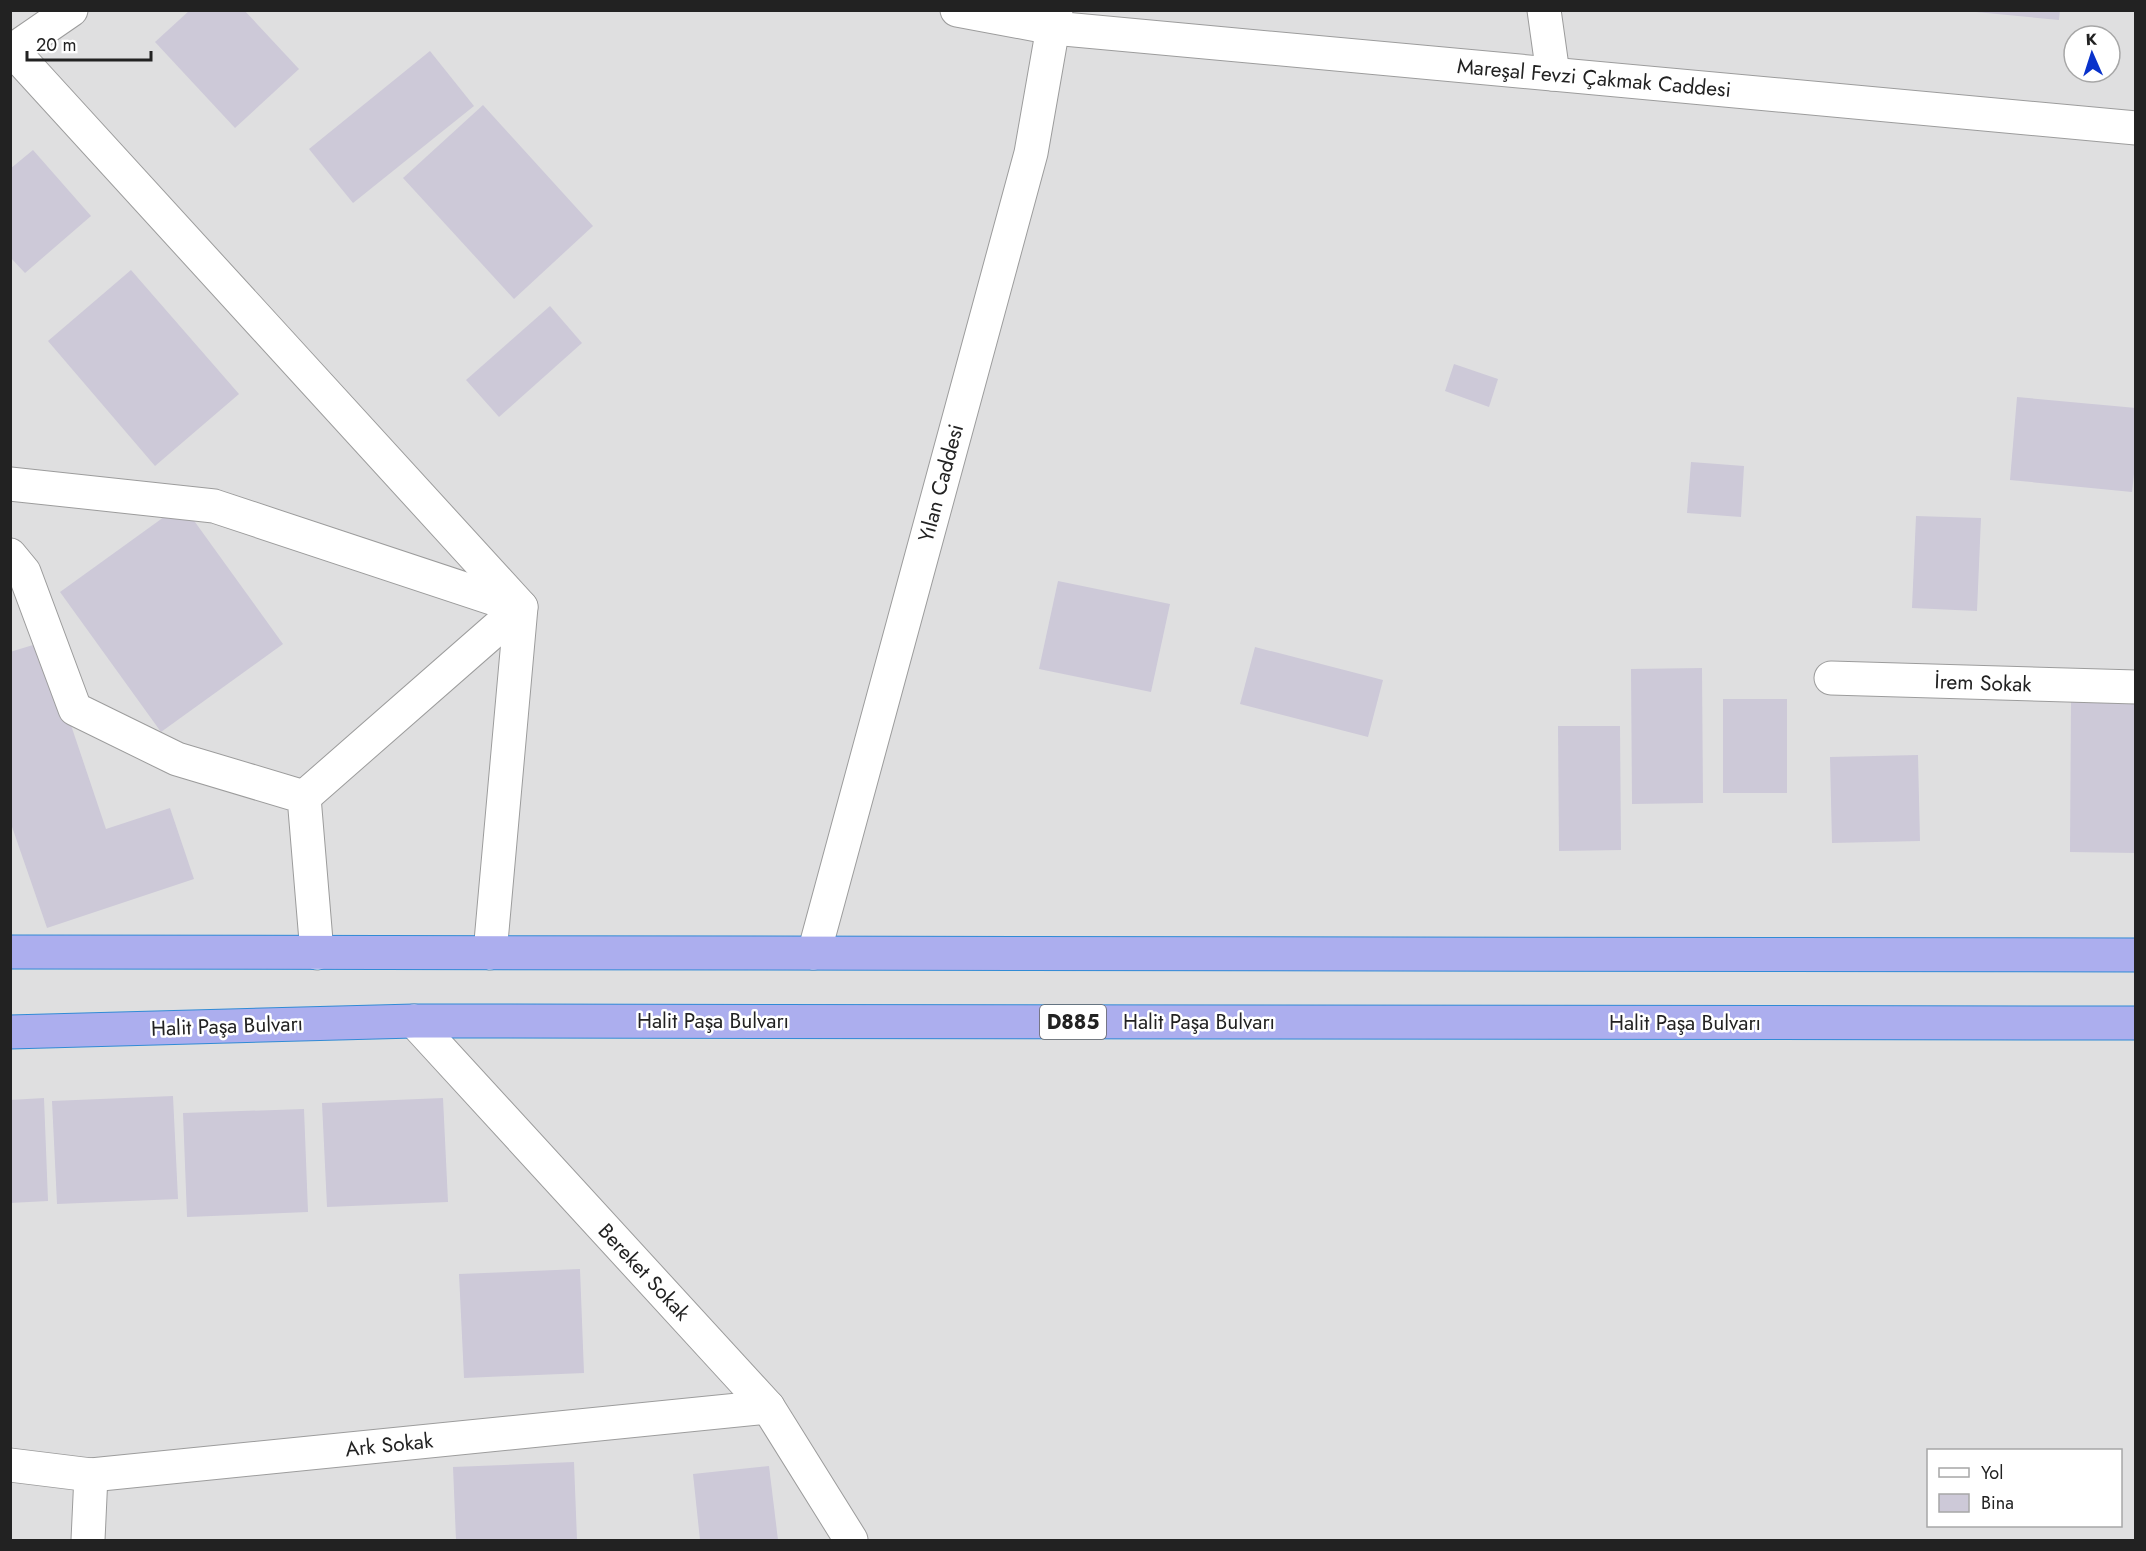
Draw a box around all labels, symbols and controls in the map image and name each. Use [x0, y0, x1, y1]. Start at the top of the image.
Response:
scale bar [27, 24, 152, 62]
north arrow [2062, 24, 2122, 84]
text: K [2085, 28, 2098, 51]
text: 20 m [36, 32, 76, 58]
street label: Mareşal Fevzi Çakmak Caddesi [1456, 51, 1732, 105]
street label: Yılan Caddesi [911, 421, 971, 545]
street label: İrem Sokak [1934, 666, 2033, 700]
road number: D885 [1040, 1005, 1106, 1039]
street label: Halit Paşa Bulvarı [637, 1006, 789, 1036]
street label: Halit Paşa Bulvarı [1123, 1007, 1275, 1037]
street label: Halit Paşa Bulvarı [150, 1008, 304, 1044]
street label: Halit Paşa Bulvarı [1609, 1008, 1761, 1038]
street label: Bereket Sokak [591, 1217, 697, 1328]
street label: Ark Sokak [344, 1425, 435, 1465]
legend [1927, 1449, 2122, 1527]
text: Yol [1981, 1460, 2003, 1486]
text: Bina [1981, 1490, 2014, 1516]

